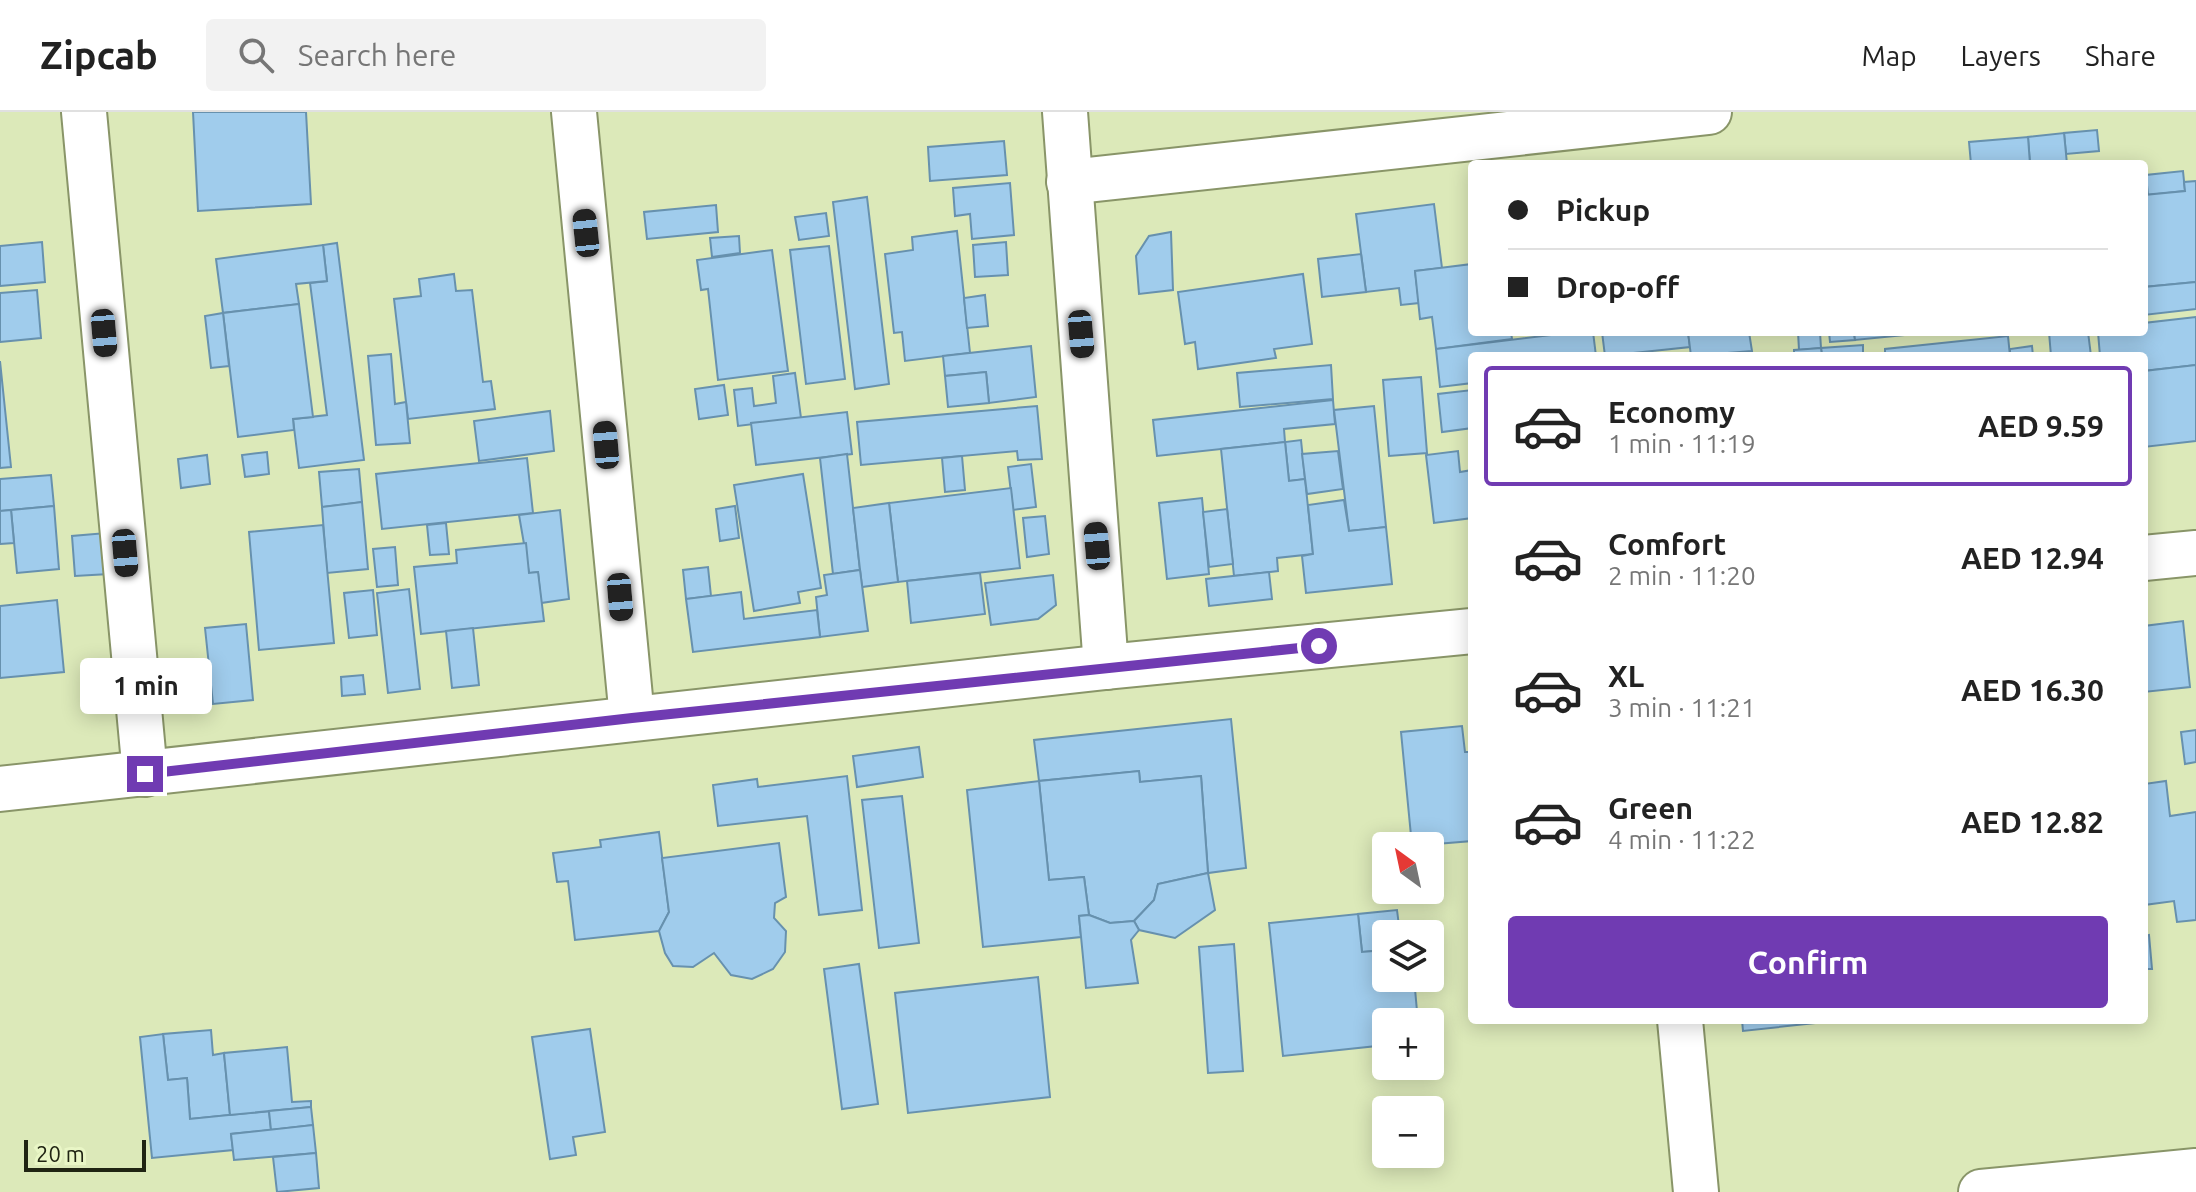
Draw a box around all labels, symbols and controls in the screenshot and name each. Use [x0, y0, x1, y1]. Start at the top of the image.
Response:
search box [206, 19, 766, 91]
icon: search [234, 33, 278, 77]
text: Zipcab [40, 34, 158, 76]
text: Search here [298, 38, 456, 72]
text: Map [1861, 40, 1917, 71]
text: Layers [1961, 40, 2041, 71]
text: Share [2085, 40, 2156, 71]
text: Pickup [1556, 193, 1650, 227]
car [572, 208, 600, 258]
text: Drop-off [1556, 270, 1679, 304]
car [90, 308, 118, 358]
car [1067, 309, 1095, 359]
icon: car [1512, 390, 1584, 462]
text: Economy [1608, 395, 1735, 429]
text: AED 9.59 [1978, 409, 2104, 443]
car [592, 420, 620, 470]
text: 1 min · 11:19 [1608, 429, 1756, 458]
car [1083, 521, 1111, 571]
icon: car [1512, 522, 1584, 594]
text: Comfort [1608, 527, 1726, 561]
car [111, 528, 139, 578]
text: AED 12.94 [1961, 541, 2104, 575]
text: 2 min · 11:20 [1608, 561, 1756, 590]
car [606, 572, 634, 622]
route start [1301, 628, 1337, 664]
icon: car [1512, 654, 1584, 726]
callout: 1 min [79, 658, 211, 714]
text: XL [1608, 659, 1644, 693]
text: 1 min [113, 671, 179, 700]
text: AED 16.30 [1961, 673, 2104, 707]
text: 3 min · 11:21 [1608, 693, 1756, 722]
route end [127, 756, 163, 792]
icon: car [1512, 786, 1584, 858]
text: Green [1608, 791, 1693, 825]
text: AED 12.82 [1961, 805, 2104, 839]
text: 4 min · 11:22 [1608, 825, 1756, 854]
north arrow [1372, 832, 1444, 904]
map controls [1372, 832, 1444, 1168]
button: Confirm [1508, 916, 2108, 1008]
button: layers [1372, 920, 1444, 992]
button: + [1372, 1008, 1444, 1080]
button: − [1372, 1096, 1444, 1168]
scale bar [24, 1136, 146, 1172]
text: 20 m [36, 1141, 85, 1166]

